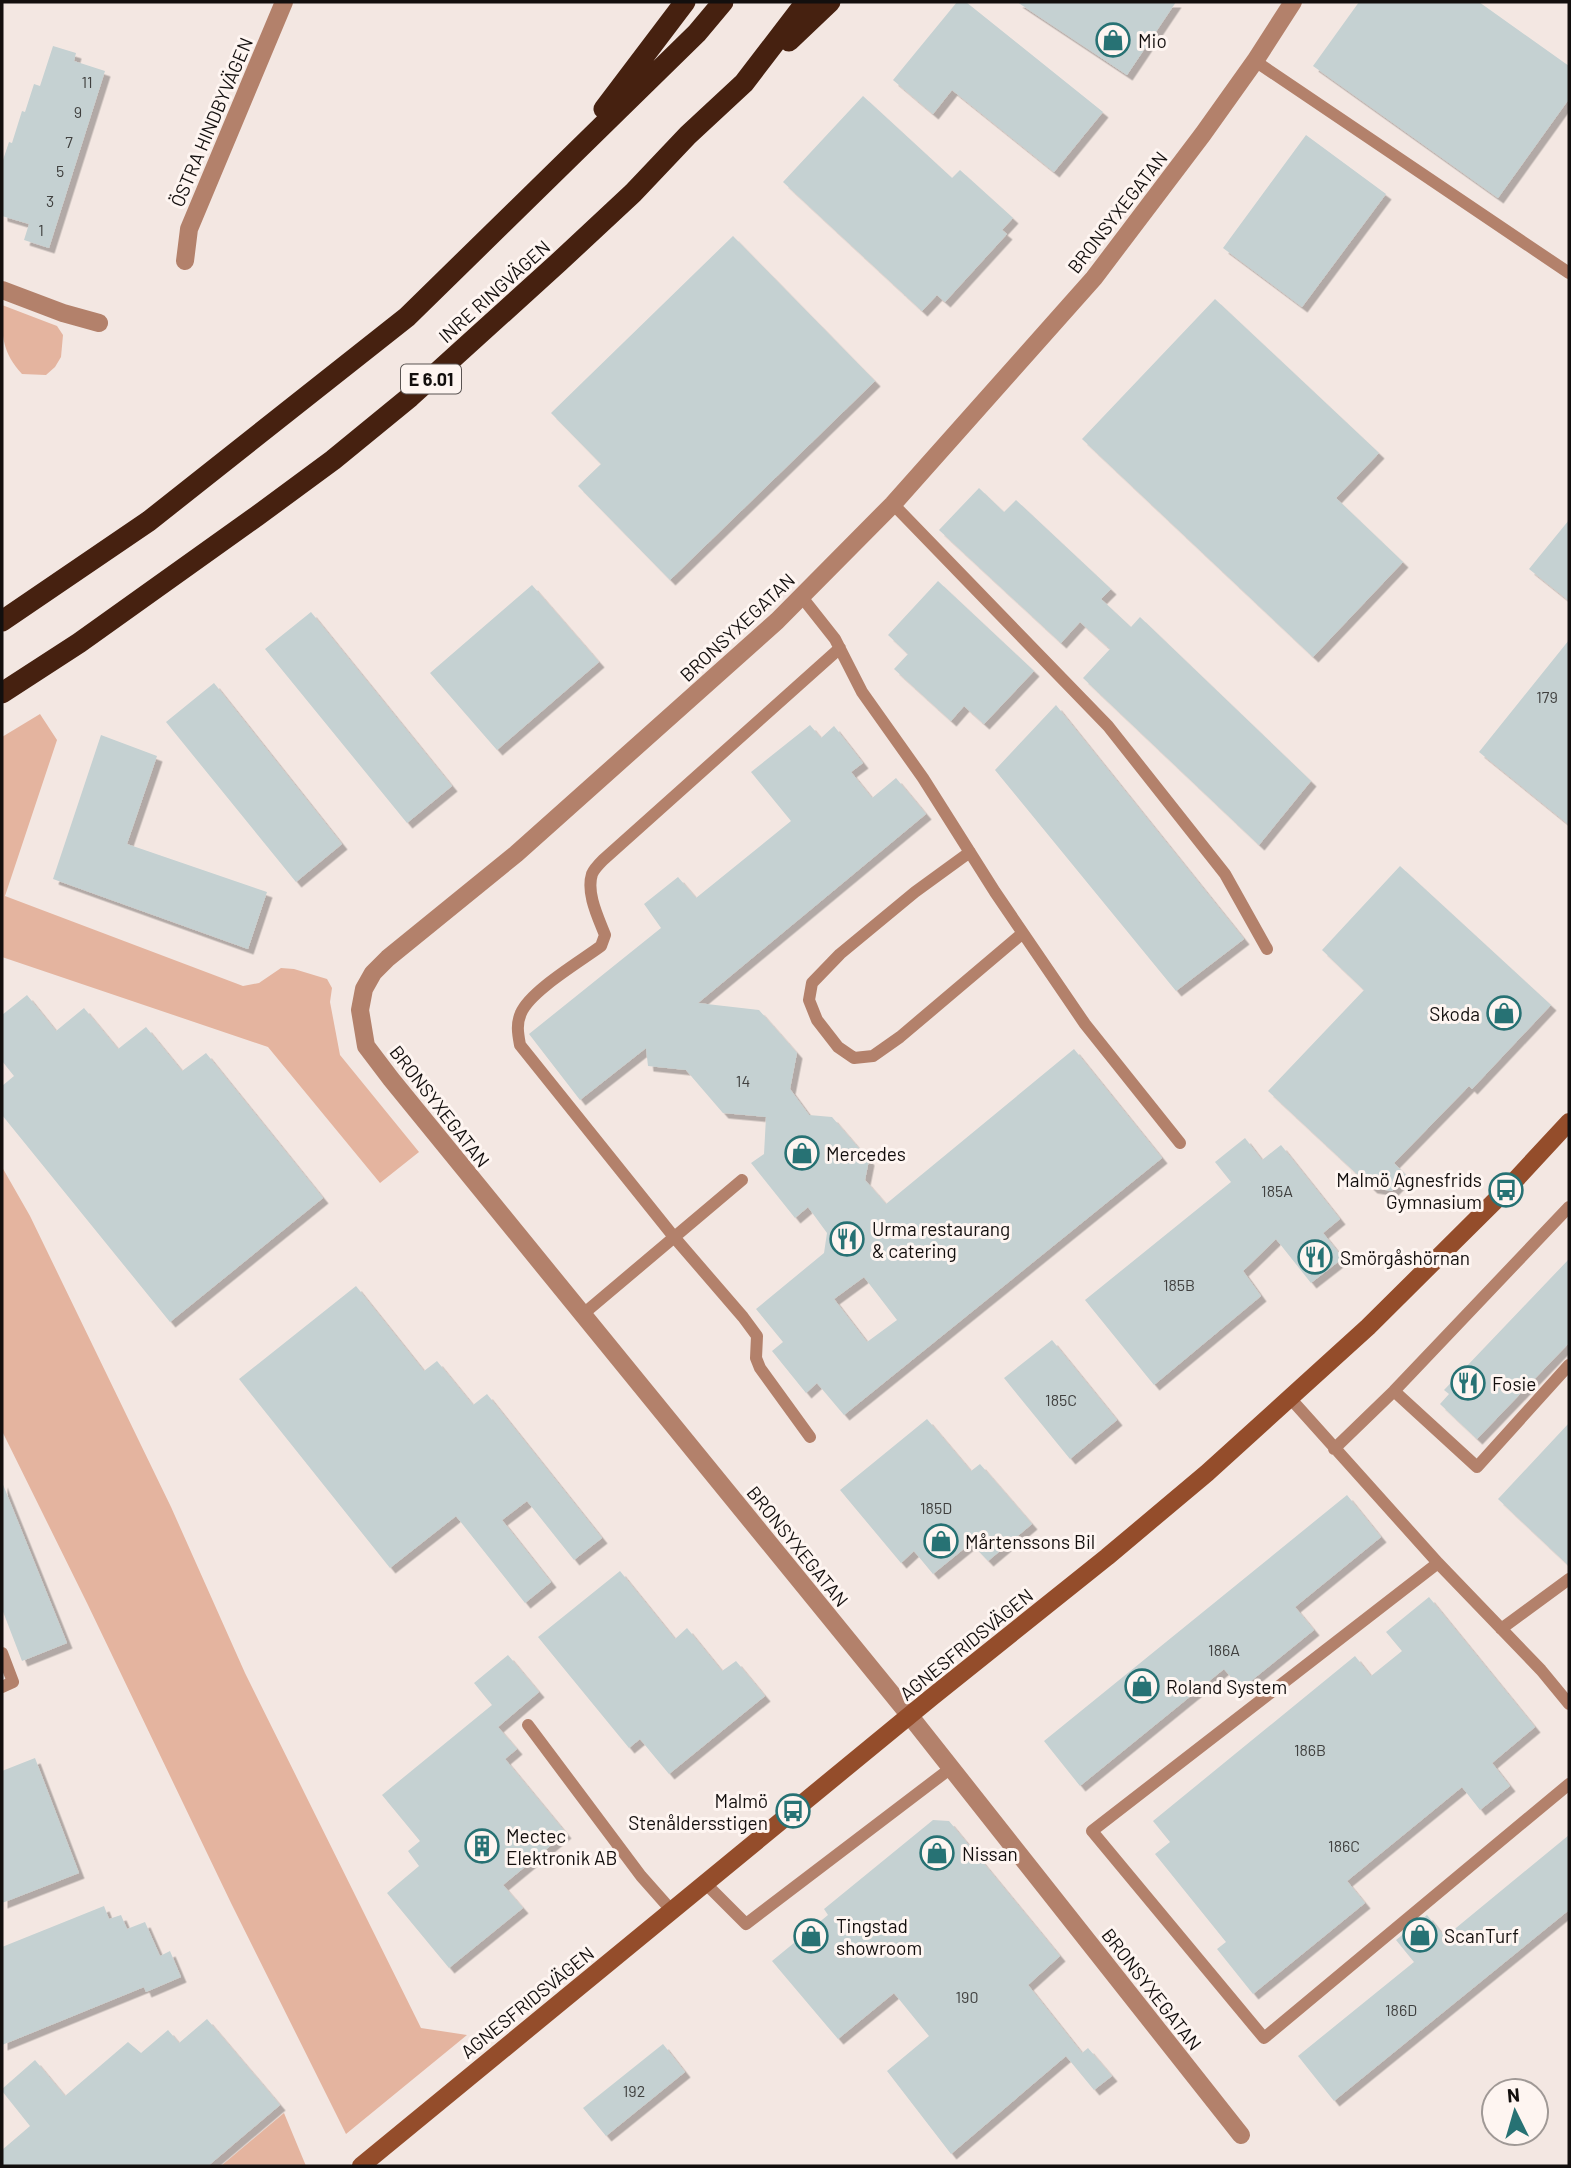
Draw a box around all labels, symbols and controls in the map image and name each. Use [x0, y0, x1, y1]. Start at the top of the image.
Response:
shop icon: Mio [1094, 21, 1132, 59]
place label: Mio [1138, 29, 1167, 52]
street label: ÖSTRA HINDBYVÄGEN [165, 34, 257, 210]
house number: 11 [81, 72, 93, 91]
house number: 9 [74, 102, 82, 121]
house number: 7 [65, 132, 73, 151]
street label: BRONSYXEGATAN [1062, 146, 1172, 278]
house number: 5 [56, 161, 64, 180]
house number: 3 [46, 191, 54, 210]
house number: 1 [38, 220, 44, 239]
street label: INRE RINGVÄGEN [433, 235, 555, 347]
road number: E 6.01 [401, 365, 461, 394]
street label: BRONSYXEGATAN [675, 568, 799, 686]
house number: 179 [1536, 687, 1558, 706]
shop icon: Skoda [1485, 994, 1523, 1032]
place label: Skoda [1429, 1002, 1480, 1025]
street label: BRONSYXEGATAN [385, 1040, 495, 1172]
house number: 14 [736, 1071, 750, 1090]
shop icon: Mercedes [783, 1134, 821, 1172]
place label: Mercedes [826, 1142, 906, 1165]
place label: Malmö Agnesfrids Gymnasium [1336, 1168, 1482, 1213]
bus stop icon: Malmö Agnesfrids Gymnasium [1487, 1171, 1525, 1209]
house number: 185A [1261, 1181, 1293, 1200]
place label: Urma restaurang & catering [872, 1217, 1010, 1262]
restaurant icon: Urma restaurang & catering [828, 1220, 866, 1258]
restaurant icon: Smörgåshörnan [1296, 1238, 1334, 1276]
place label: Smörgåshörnan [1340, 1246, 1470, 1269]
house number: 185B [1163, 1275, 1195, 1294]
restaurant icon: Fosie [1449, 1364, 1487, 1402]
place label: Fosie [1492, 1372, 1537, 1395]
house number: 185C [1045, 1390, 1077, 1409]
street label: BRONSYXEGATAN [742, 1481, 854, 1611]
house number: 185D [920, 1498, 952, 1517]
shop icon: Mårtenssons Bil [922, 1522, 960, 1560]
place label: Mårtenssons Bil [965, 1530, 1095, 1553]
street label: AGNESFRIDSVÄGEN [895, 1583, 1037, 1705]
house number: 186A [1208, 1640, 1240, 1659]
shop icon: Roland System [1123, 1667, 1161, 1705]
place label: Roland System [1166, 1675, 1287, 1698]
house number: 186B [1294, 1740, 1326, 1759]
place label: Malmö Stenåldersstigen [628, 1789, 768, 1834]
bus stop icon: Malmö Stenåldersstigen [774, 1792, 812, 1830]
place label: Mectec Elektronik AB [506, 1824, 617, 1869]
building icon: Mectec Elektronik AB [463, 1827, 501, 1865]
shop icon: Nissan [918, 1834, 956, 1872]
house number: 186C [1328, 1836, 1360, 1855]
place label: Nissan [962, 1842, 1018, 1865]
place label: Tingstad showroom [836, 1914, 922, 1959]
shop icon: ScanTurf [1401, 1916, 1439, 1954]
shop icon: Tingstad showroom [792, 1917, 830, 1955]
street label: BRONSYXEGATAN [1097, 1923, 1207, 2055]
place label: ScanTurf [1444, 1924, 1519, 1947]
street label: AGNESFRIDSVÄGEN [456, 1941, 598, 2063]
house number: 190 [956, 1987, 978, 2006]
house number: 186D [1385, 2000, 1417, 2019]
north arrow [1480, 2077, 1550, 2147]
house number: 192 [623, 2081, 645, 2100]
text: N [1506, 2083, 1521, 2107]

